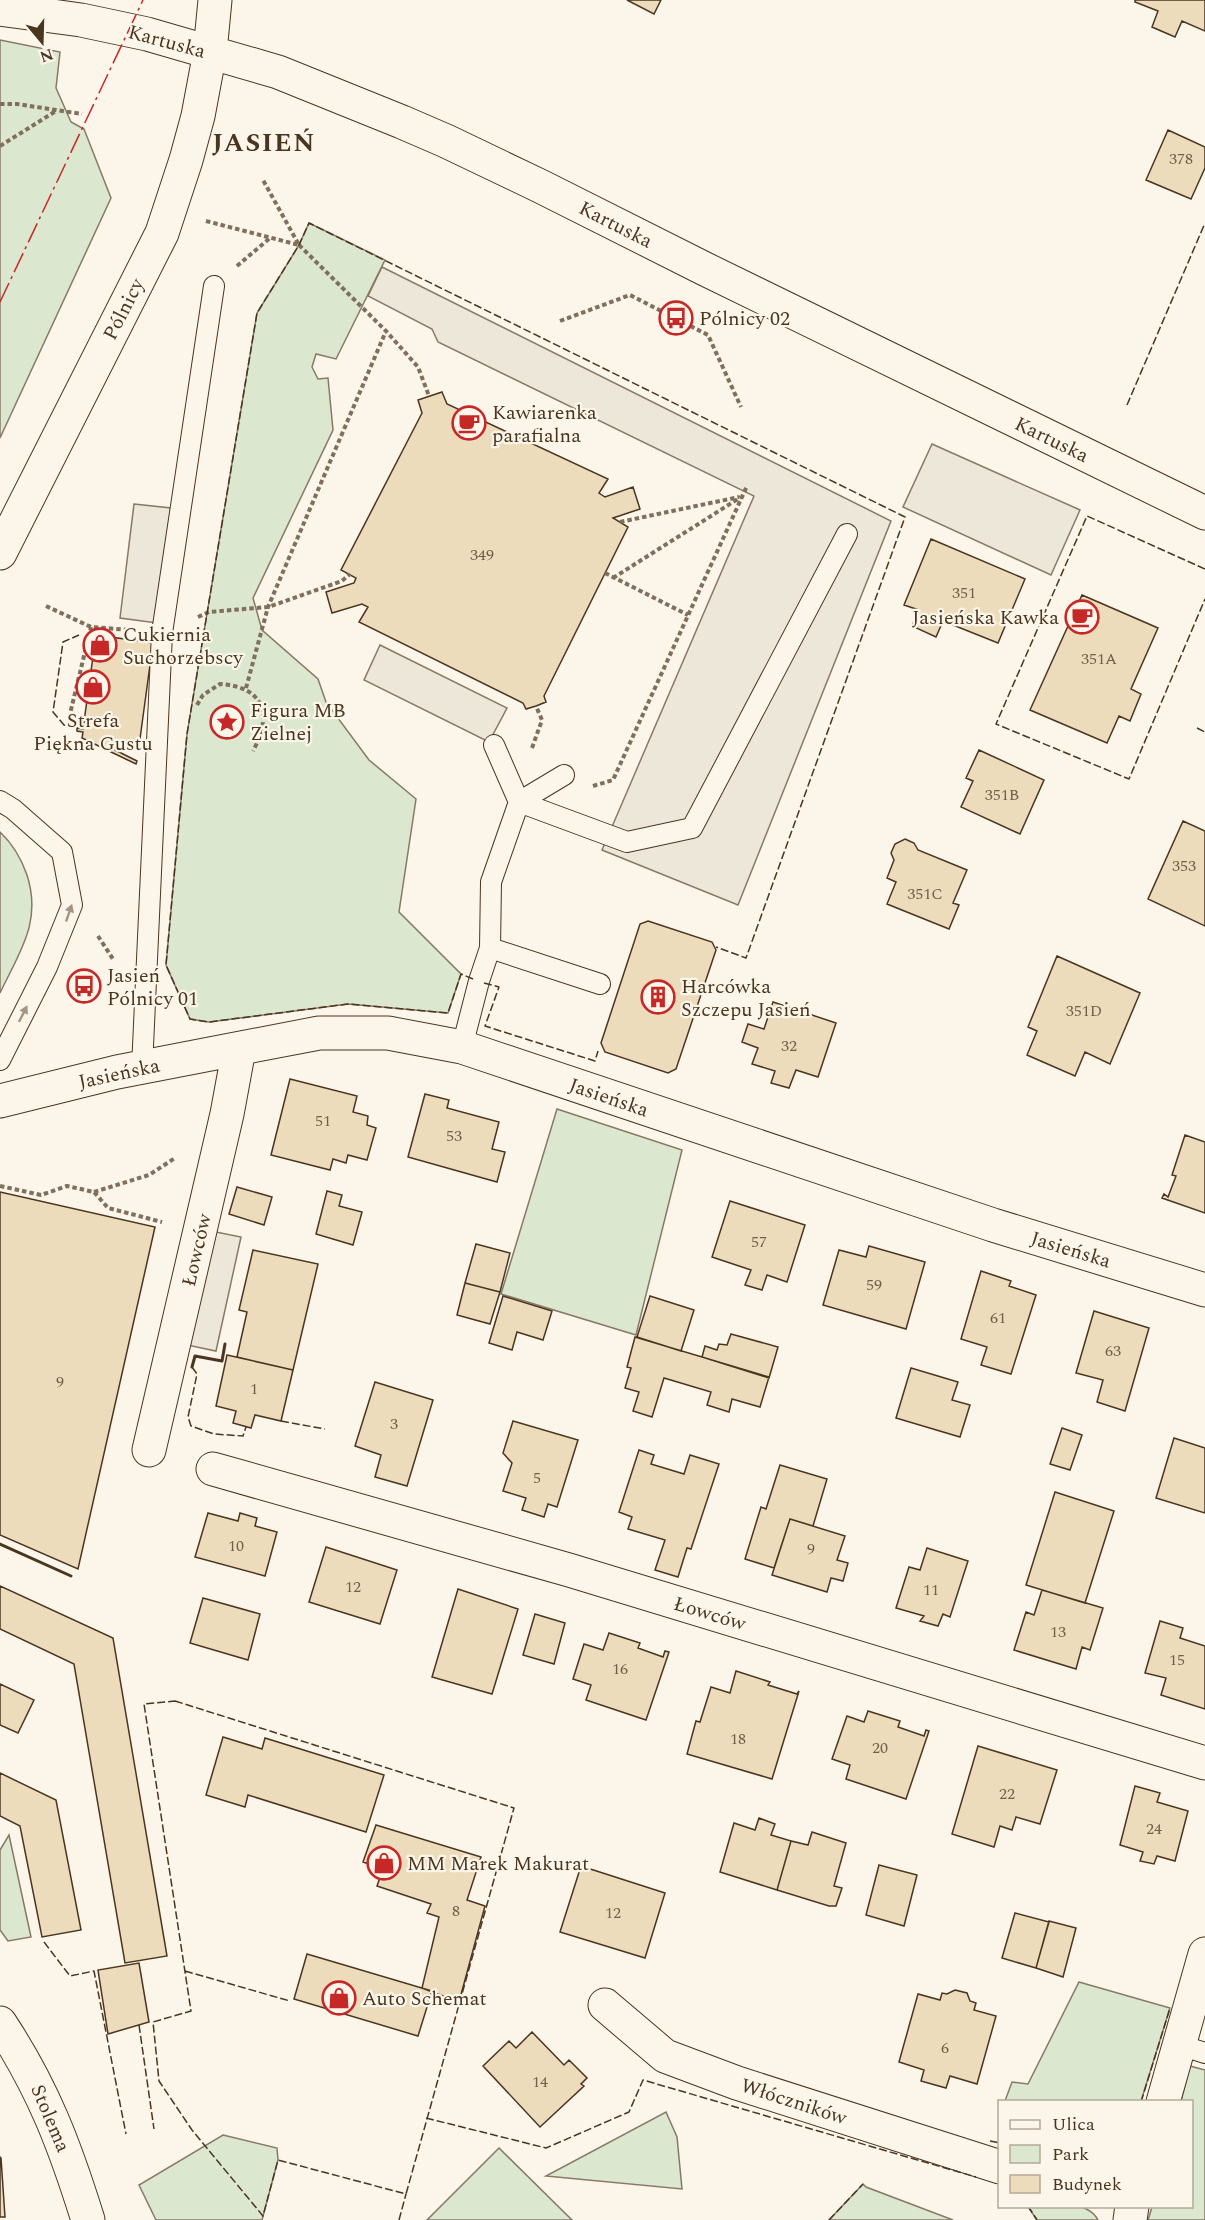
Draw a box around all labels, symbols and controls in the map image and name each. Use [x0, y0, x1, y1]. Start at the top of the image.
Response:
north arrow [12, 12, 72, 72]
street label: Kartuska [125, 17, 209, 67]
text: N [36, 42, 57, 69]
district label: JASIEŃ [212, 123, 316, 163]
house number: 378 [1169, 147, 1193, 171]
street label: Kartuska [573, 194, 658, 256]
street label: Pólnicy [96, 272, 153, 346]
bus stop icon: Pólnicy 02 [658, 300, 694, 336]
place label: Pólnicy 02 [699, 304, 790, 334]
place label: Kawiarenka parafialna [492, 398, 597, 451]
cafe icon: Kawiarenka parafialna [451, 405, 487, 441]
street label: Kartuska [1009, 409, 1094, 471]
house number: 349 [470, 543, 494, 567]
house number: 351 [952, 581, 976, 605]
cafe icon: Jasieńska Kawka [1064, 599, 1100, 635]
place label: Jasieńska Kawka [912, 603, 1059, 633]
place label: Cukiernia Suchorzebscy [123, 620, 244, 673]
shop icon: Cukiernia Suchorzebscy [82, 627, 118, 663]
house number: 351A [1081, 647, 1117, 671]
shop icon: Strefa Piękna Gustu [75, 669, 111, 705]
place label: Figura MB Zielnej [250, 696, 346, 749]
place icon: Figura MB Zielnej [209, 704, 245, 740]
place label: Strefa Piękna Gustu [33, 706, 153, 759]
house number: 351B [985, 783, 1019, 807]
house number: 353 [1172, 854, 1196, 878]
house number: 351C [907, 882, 943, 906]
one-way arrow [64, 903, 74, 921]
place label: Jasień Pólnicy 01 [107, 961, 198, 1014]
bus stop icon: Jasień Pólnicy 01 [66, 968, 102, 1004]
place label: Harcówka Szczepu Jasień [681, 972, 811, 1025]
building icon: Harcówka Szczepu Jasień [640, 979, 676, 1015]
house number: 351D [1066, 999, 1102, 1023]
one-way arrow [19, 1005, 28, 1022]
house number: 32 [781, 1034, 797, 1058]
street label: Jasieńska [76, 1051, 163, 1097]
street label: Jasieńska [565, 1070, 653, 1126]
house number: 51 [315, 1109, 331, 1133]
house number: 53 [446, 1124, 462, 1148]
street label: Łowców [174, 1210, 220, 1290]
street label: Jasieńska [1027, 1224, 1115, 1276]
house number: 57 [751, 1230, 767, 1254]
house number: 59 [866, 1273, 882, 1297]
house number: 61 [990, 1306, 1006, 1330]
house number: 63 [1105, 1339, 1121, 1363]
house number: 9 [56, 1370, 64, 1394]
house number: 1 [250, 1377, 258, 1401]
house number: 3 [390, 1412, 398, 1436]
house number: 5 [533, 1466, 541, 1490]
house number: 10 [228, 1534, 244, 1558]
house number: 9 [807, 1537, 815, 1561]
house number: 12 [345, 1575, 361, 1599]
house number: 11 [923, 1578, 939, 1602]
street label: Łowców [670, 1589, 750, 1639]
house number: 13 [1050, 1620, 1066, 1644]
house number: 15 [1169, 1648, 1185, 1672]
house number: 16 [612, 1657, 628, 1681]
house number: 18 [730, 1727, 746, 1751]
house number: 20 [872, 1736, 888, 1760]
house number: 22 [999, 1782, 1015, 1806]
house number: 24 [1146, 1817, 1162, 1841]
shop icon: MM Marek Makurat [366, 1845, 402, 1881]
place label: MM Marek Makurat [407, 1849, 589, 1879]
house number: 8 [452, 1899, 460, 1923]
house number: 12 [605, 1901, 621, 1925]
shop icon: Auto Schemat [321, 1980, 357, 2016]
place label: Auto Schemat [362, 1984, 487, 2014]
house number: 6 [941, 2036, 949, 2060]
house number: 14 [532, 2070, 548, 2094]
street label: Włóczników [737, 2071, 852, 2134]
street label: Stolema [22, 2080, 78, 2157]
legend [998, 2100, 1193, 2208]
text: Ulica [1052, 2111, 1095, 2138]
text: Park [1052, 2141, 1089, 2168]
text: Budynek [1052, 2171, 1122, 2198]

